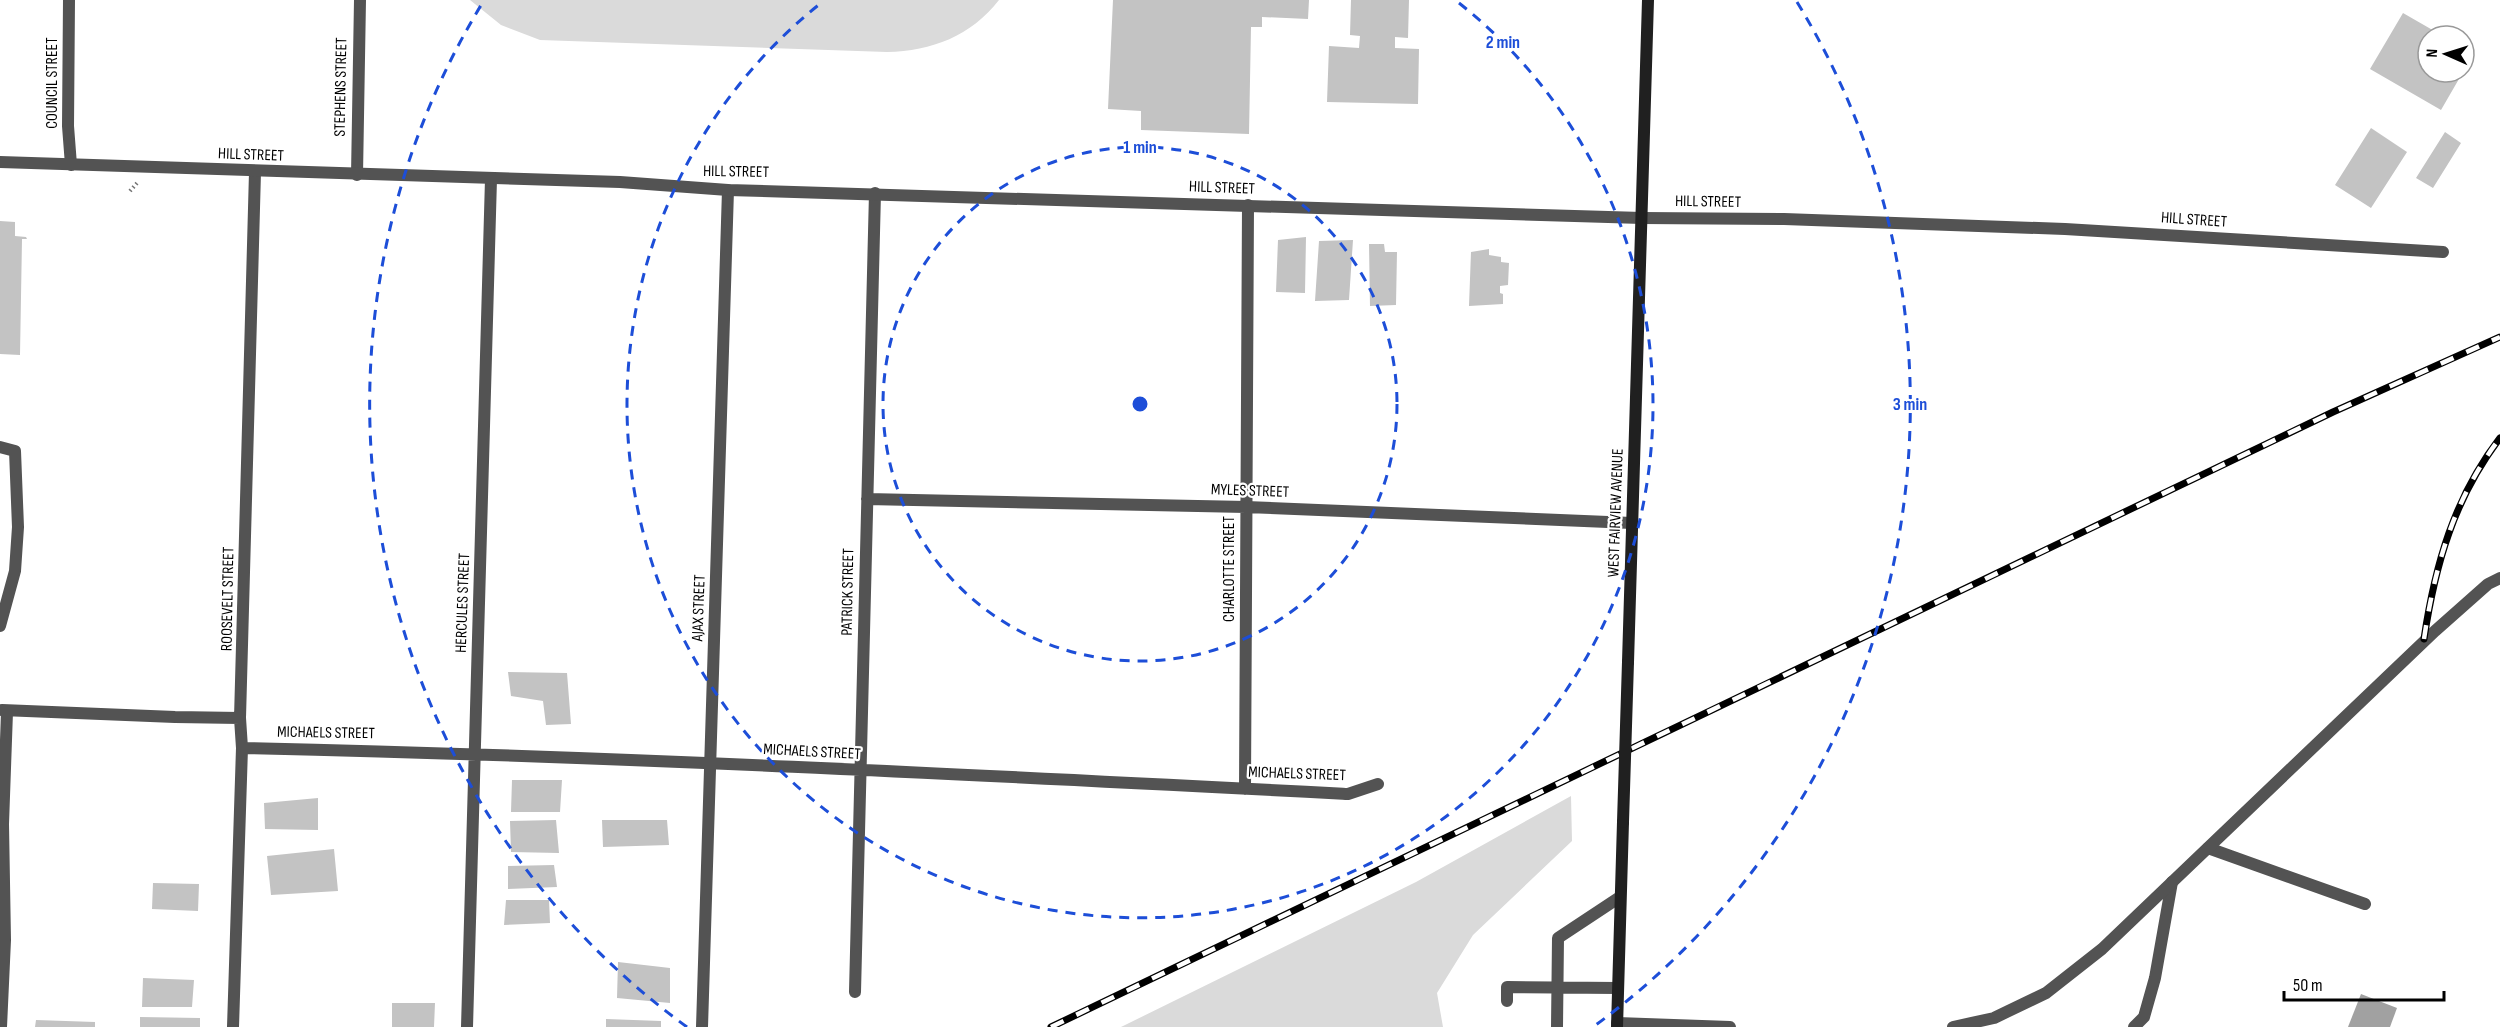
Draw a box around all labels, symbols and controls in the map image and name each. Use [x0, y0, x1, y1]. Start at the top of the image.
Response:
north arrow [2416, 24, 2476, 84]
text: 2 min [1486, 32, 1520, 53]
street label: COUNCIL STREET [43, 37, 62, 129]
street label: STEPHENS STREET [331, 37, 351, 137]
text: N [2423, 49, 2442, 58]
text: 1 min [1123, 137, 1157, 158]
street label: HILL STREET [218, 144, 285, 166]
street label: HILL STREET [703, 162, 770, 182]
street label: HILL STREET [1189, 177, 1256, 199]
street label: HILL STREET [1675, 192, 1742, 212]
street label: HILL STREET [2160, 208, 2228, 232]
centre of rings [1130, 394, 1150, 414]
text: 3 min [1893, 394, 1927, 415]
street label: WEST FAIRVIEW AVENUE [1604, 448, 1628, 578]
street label: MYLES STREET [1210, 480, 1290, 502]
street label: CHARLOTTE STREET [1220, 516, 1239, 622]
street label: ROOSEVELT STREET [218, 546, 238, 651]
street label: PATRICK STREET [838, 548, 858, 636]
street label: HERCULES STREET [452, 552, 474, 653]
street label: AJAX STREET [688, 574, 710, 643]
street label: MICHAELS STREET [277, 723, 375, 743]
street label: MICHAELS STREET [763, 740, 862, 764]
street label: MICHAELS STREET [1248, 763, 1347, 785]
scale bar [2284, 964, 2444, 1002]
text: 50 m [2293, 975, 2323, 996]

